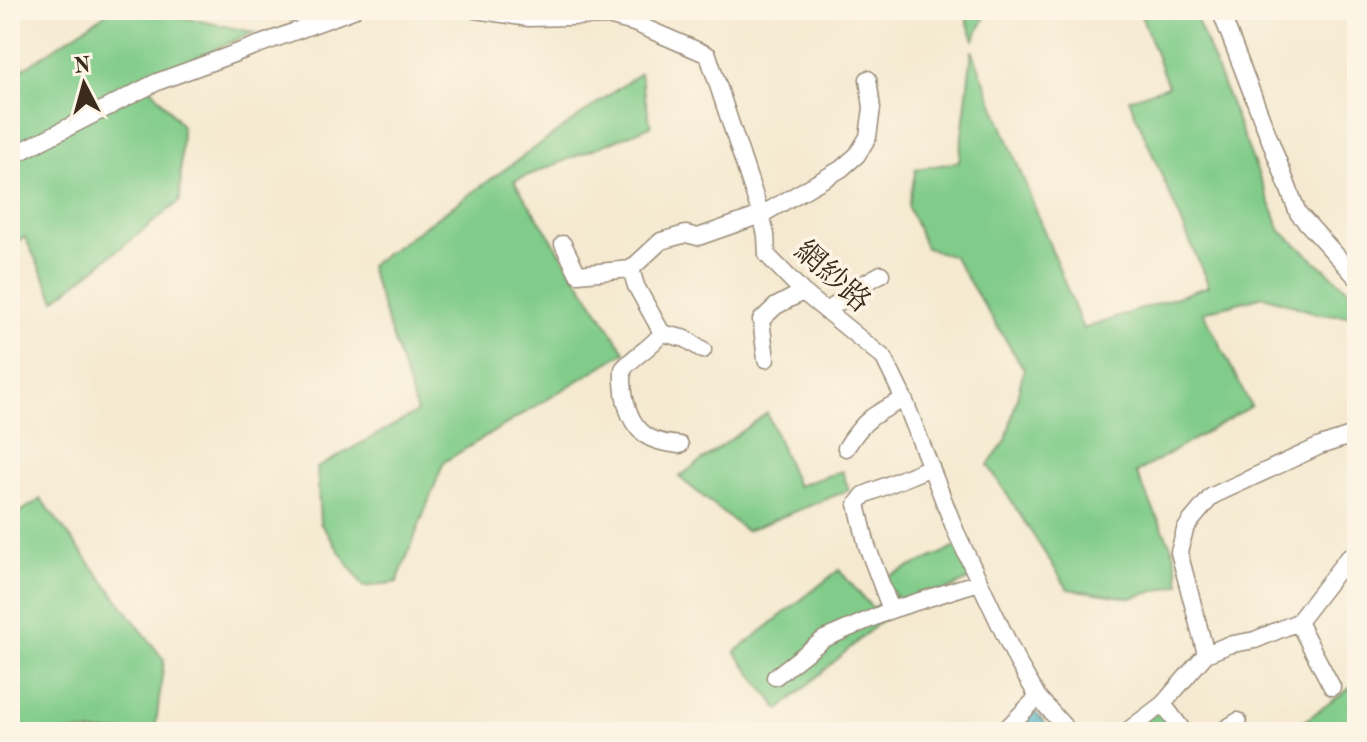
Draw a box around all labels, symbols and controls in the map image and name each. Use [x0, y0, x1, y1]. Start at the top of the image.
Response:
north arrow [44, 44, 124, 124]
text: N [73, 54, 92, 78]
street label: 網紗路 [788, 234, 877, 319]

